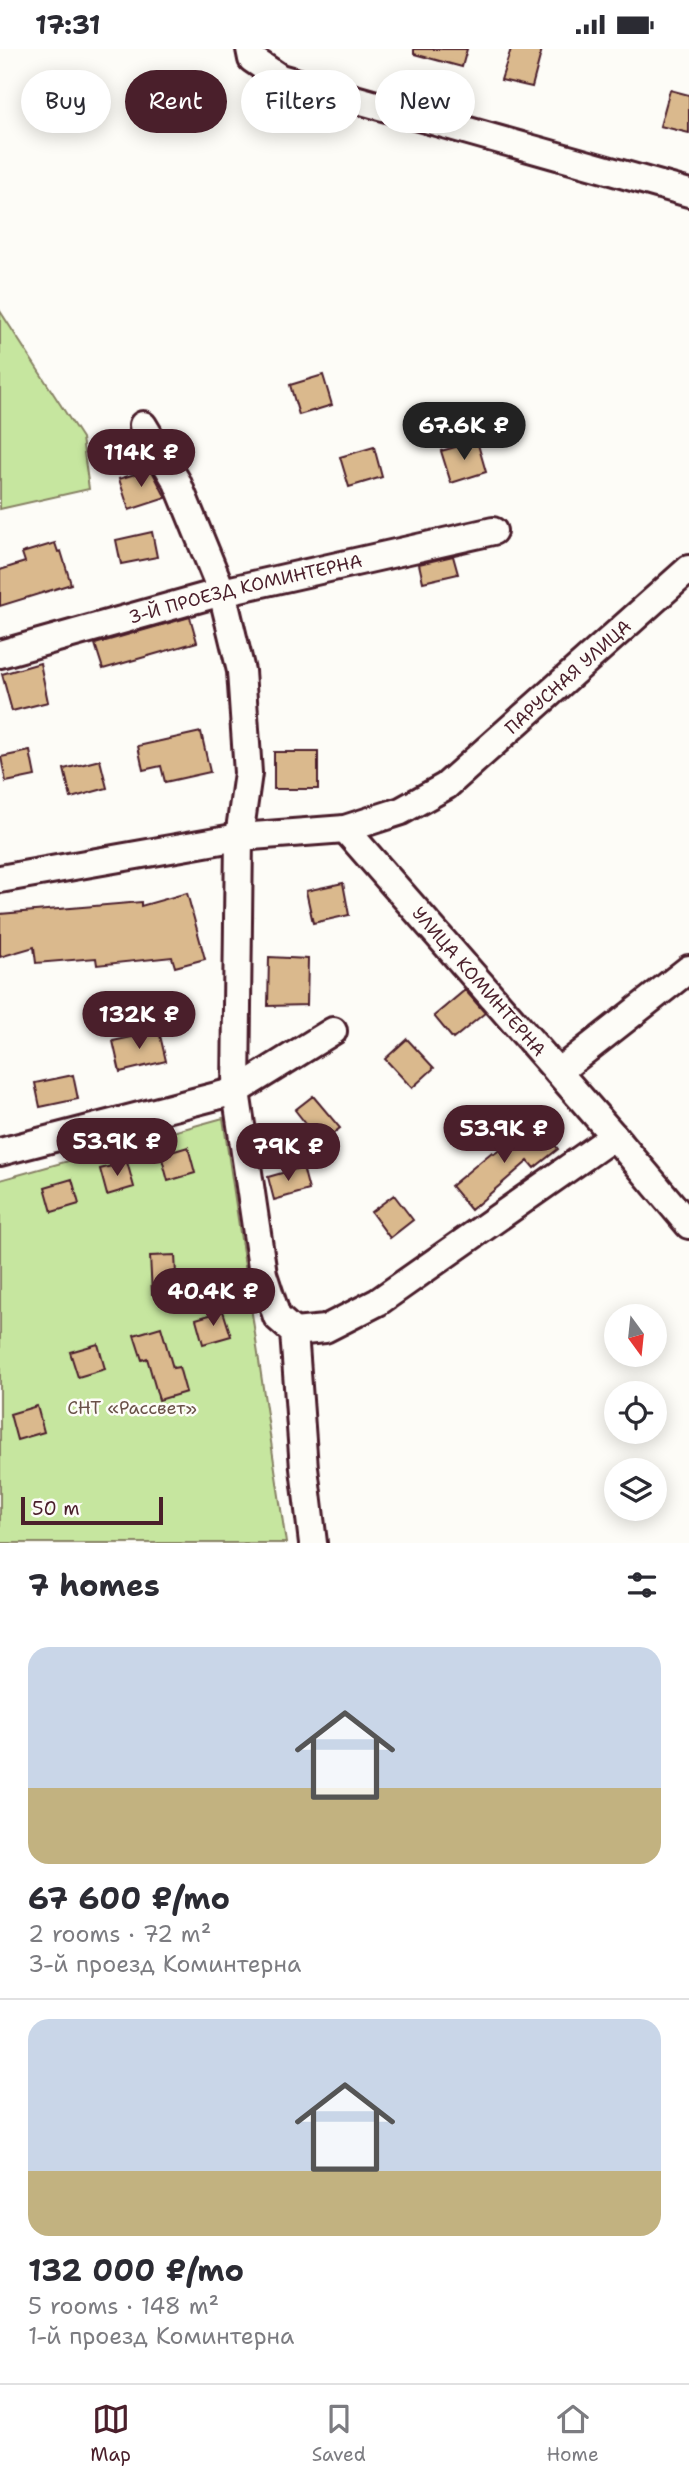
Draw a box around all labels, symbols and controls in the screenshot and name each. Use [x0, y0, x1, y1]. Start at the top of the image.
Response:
text: 17:31 [35, 7, 101, 42]
chip: Buy [21, 70, 111, 133]
chip: Rent [125, 70, 227, 133]
chip: Filters [241, 70, 361, 133]
chip: New [375, 70, 475, 133]
pin: 67.6K ₽ [399, 403, 529, 462]
text: 67.6K ₽ [419, 410, 509, 440]
pin: 114K ₽ [84, 429, 198, 489]
text: 114K ₽ [103, 437, 179, 467]
street label: 3-Й ПРОЕЗД КОМИНТЕРНА [126, 549, 365, 629]
street label: ПАРУСНАЯ УЛИЦА [500, 614, 636, 740]
street label: УЛИЦА КОМИНТЕРНА [407, 902, 551, 1062]
pin: 132K ₽ [82, 991, 196, 1051]
text: 132K ₽ [98, 999, 180, 1029]
pin: 53.9K ₽ [439, 1105, 569, 1165]
text: 53.9K ₽ [460, 1113, 548, 1143]
pin: 53.9K ₽ [52, 1119, 182, 1178]
pin: 79K ₽ [239, 1123, 337, 1183]
text: 53.9K ₽ [73, 1126, 161, 1156]
text: 79K ₽ [252, 1131, 324, 1161]
pin: 40.4K ₽ [148, 1269, 278, 1328]
text: 40.4K ₽ [167, 1276, 259, 1306]
north arrow [604, 1304, 667, 1367]
map controls [604, 1304, 667, 1521]
button: locate [604, 1381, 667, 1444]
park label: СНТ «Рассвет» [67, 1396, 197, 1420]
button: layers [604, 1458, 667, 1521]
scale bar [21, 1494, 163, 1526]
text: 50 m [32, 1496, 80, 1521]
text: 7 homes [28, 1565, 160, 1606]
icon: filters [623, 1566, 661, 1604]
icon: home [282, 1692, 408, 1818]
text: 67 600 ₽/mo [28, 1878, 230, 1919]
text: 2 rooms · 72 m² [28, 1919, 211, 1949]
text: 3-й проезд Коминтерна [28, 1949, 301, 1979]
icon: home [282, 2064, 408, 2190]
text: 132 000 ₽/mo [28, 2250, 244, 2291]
text: 5 rooms · 148 m² [28, 2291, 219, 2321]
text: 1-й проезд Коминтерна [28, 2321, 294, 2351]
tab: Map [90, 2400, 131, 2467]
tab: Saved [312, 2400, 366, 2467]
tab: Home [546, 2400, 599, 2467]

